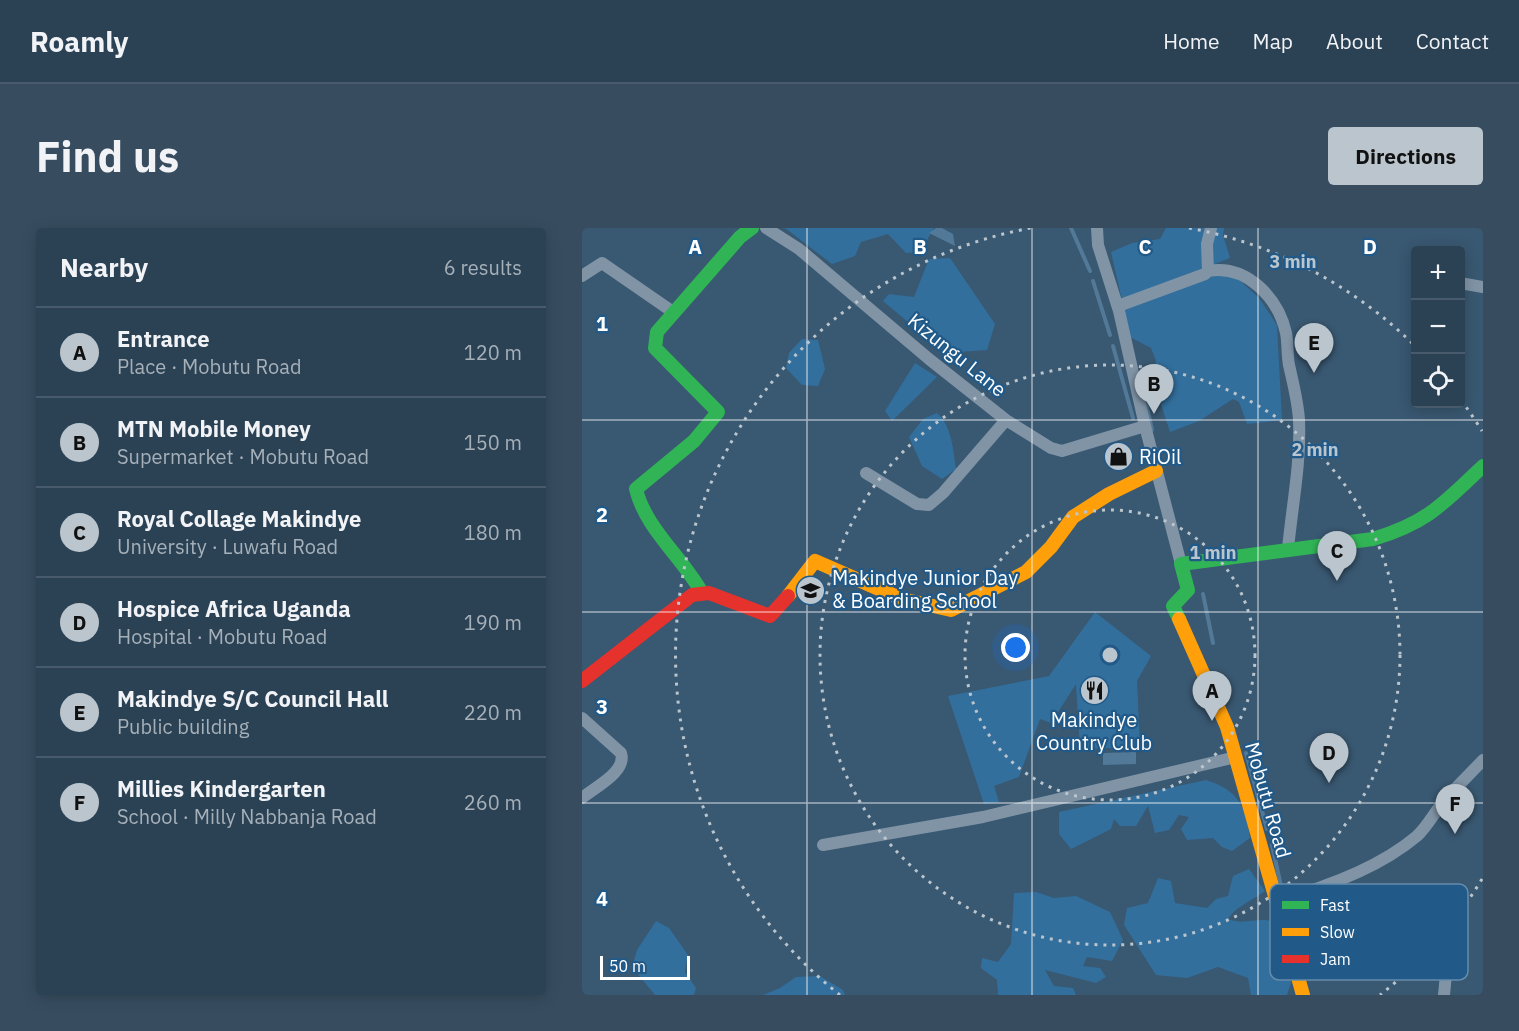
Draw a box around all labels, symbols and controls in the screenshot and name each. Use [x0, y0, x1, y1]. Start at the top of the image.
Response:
text: Roamly [30, 23, 128, 60]
text: Home [1163, 27, 1220, 55]
text: Map [1253, 27, 1293, 55]
text: About [1326, 27, 1383, 55]
text: Contact [1416, 27, 1489, 55]
button: Directions [1328, 127, 1483, 185]
text: Find us [36, 129, 179, 184]
text: A [688, 233, 702, 260]
text: B [913, 233, 927, 260]
text: C [1138, 233, 1152, 260]
text: D [1363, 233, 1377, 260]
map controls [1411, 246, 1465, 408]
button: + [1411, 246, 1465, 300]
text: Nearby [60, 250, 148, 284]
text: 3 min [1269, 250, 1317, 273]
text: 6 results [444, 254, 522, 281]
button: − [1411, 300, 1465, 354]
street label: Kizungu Lane [902, 307, 1012, 403]
text: 1 [596, 310, 608, 337]
text: Entrance [117, 324, 210, 353]
pin: E [1294, 324, 1334, 373]
text: A [73, 339, 86, 366]
text: 120 m [464, 339, 522, 366]
text: Place · Mobutu Road [117, 353, 302, 380]
button: locate [1411, 354, 1465, 408]
pin: B [1134, 364, 1174, 414]
text: MTN Mobile Money [117, 414, 311, 443]
text: B [73, 429, 86, 456]
text: 150 m [464, 429, 522, 456]
text: 2 min [1291, 438, 1339, 461]
shop icon: RiOil [1102, 441, 1134, 473]
text: Supermarket · Mobutu Road [117, 443, 369, 470]
place label: RiOil [1139, 443, 1181, 470]
text: 2 [596, 501, 608, 528]
text: Royal Collage Makindye [117, 504, 361, 533]
text: C [73, 519, 86, 546]
text: 180 m [464, 519, 522, 546]
pin: C [1318, 532, 1356, 581]
text: University · Luwafu Road [117, 533, 338, 560]
text: 1 min [1189, 541, 1237, 564]
place label: Makindye Junior Day & Boarding School [832, 564, 1018, 614]
school or university icon: Makindye Junior Day & Boarding School [795, 574, 827, 606]
text: Hospice Africa Uganda [117, 594, 351, 623]
text: D [73, 609, 86, 636]
text: 190 m [464, 609, 522, 636]
text: Hospital · Mobutu Road [117, 623, 327, 650]
your location [1001, 633, 1030, 662]
centre of rings [1100, 645, 1120, 665]
pin: A [1192, 672, 1232, 721]
restaurant icon: Makindye Country Club [1078, 674, 1110, 706]
text: Makindye S/C Council Hall [117, 684, 388, 713]
text: 3 [596, 693, 608, 720]
text: E [73, 699, 86, 726]
text: 220 m [464, 699, 522, 726]
place label: Makindye Country Club [1036, 706, 1152, 756]
text: Public building [117, 713, 249, 740]
pin: D [1310, 734, 1348, 783]
street label: Mobutu Road [1239, 739, 1298, 861]
text: Millies Kindergarten [117, 774, 326, 803]
pin: F [1436, 784, 1474, 834]
text: F [74, 789, 85, 816]
text: 260 m [464, 789, 522, 816]
text: School · Milly Nabbanja Road [117, 803, 377, 830]
legend [1270, 884, 1468, 980]
text: 4 [596, 885, 608, 912]
text: Fast [1320, 895, 1350, 915]
text: Slow [1320, 922, 1355, 942]
text: Jam [1320, 949, 1351, 969]
scale bar [600, 953, 690, 980]
text: 50 m [609, 956, 646, 976]

